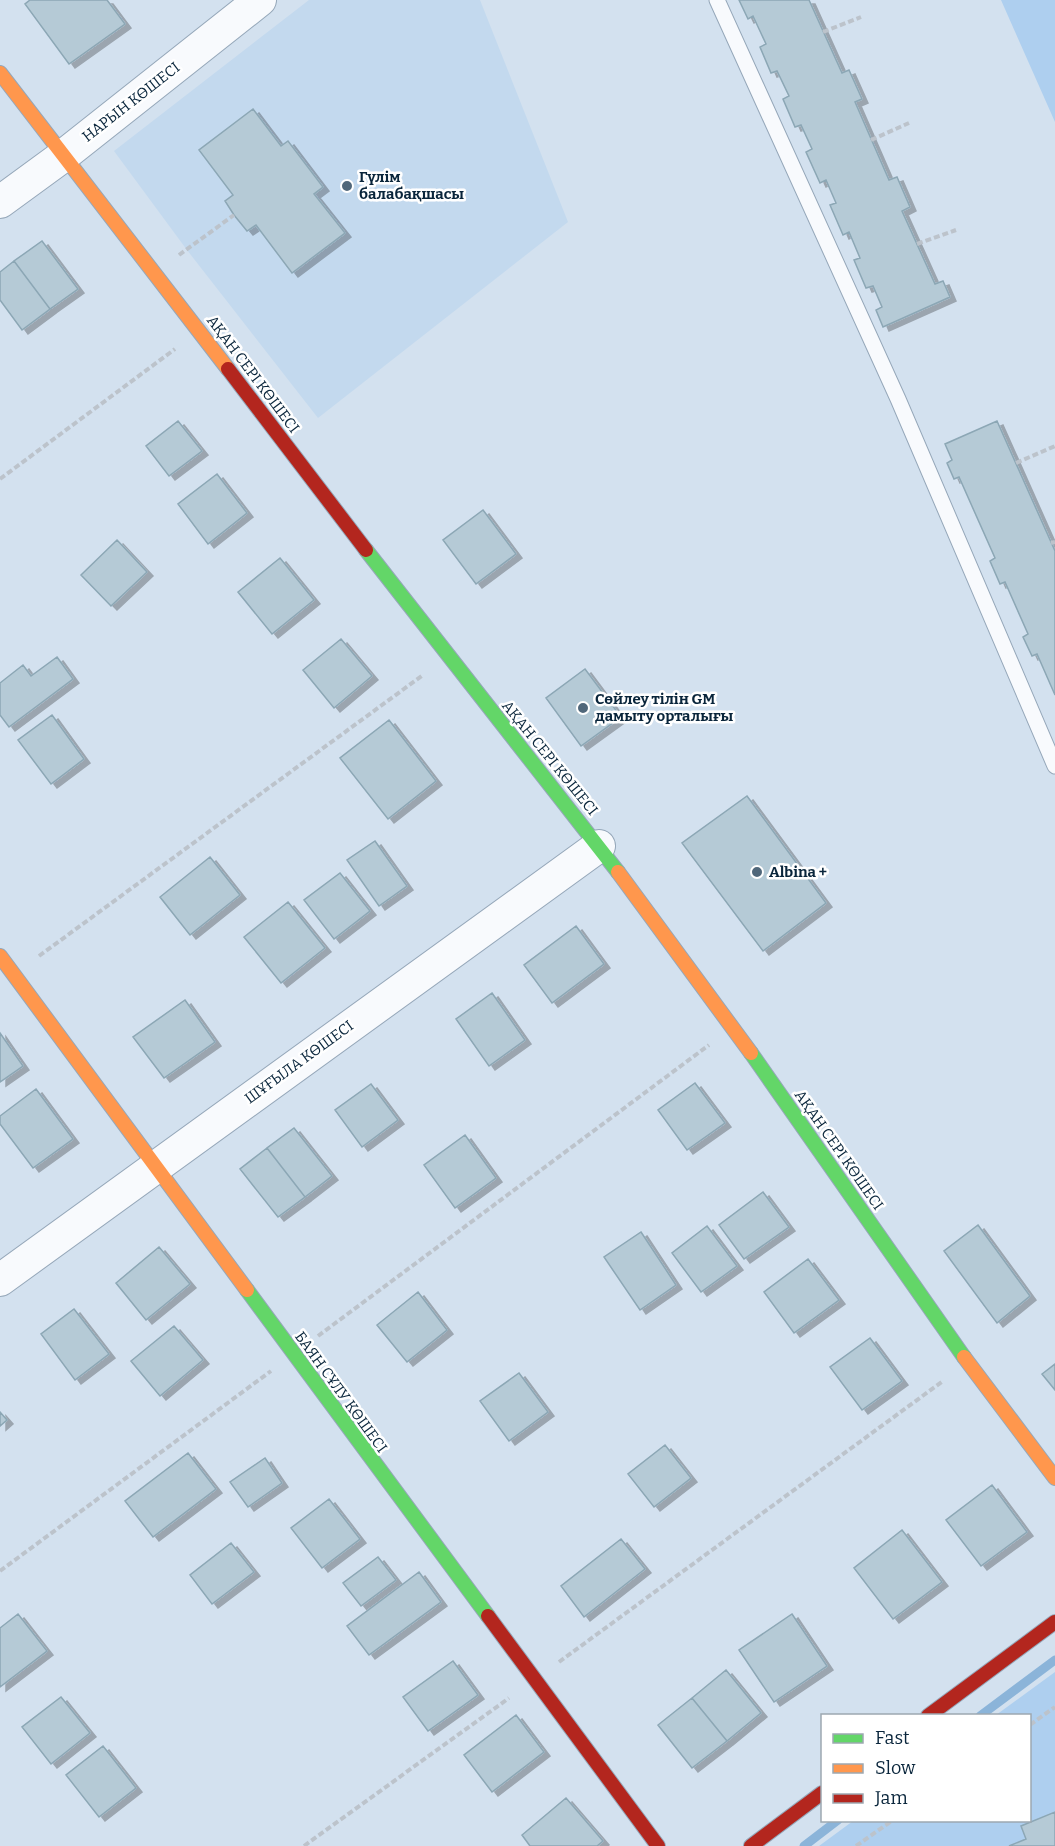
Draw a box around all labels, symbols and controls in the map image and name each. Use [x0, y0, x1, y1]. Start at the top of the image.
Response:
street label: НАРЫН КӨШЕСІ [79, 58, 183, 146]
place label: Гүлім балабақшасы [359, 168, 464, 203]
marker: Гүлім балабақшасы [340, 179, 354, 193]
street label: АҚАН СЕРІ КӨШЕСІ [203, 312, 303, 436]
place label: Сөйлеу тілін GM дамыту орталығы [595, 690, 733, 725]
street label: АҚАН СЕРІ КӨШЕСІ [498, 697, 602, 819]
marker: Сөйлеу тілін GM дамыту орталығы [576, 701, 590, 715]
place label: Albina + [769, 863, 827, 881]
marker: Albina + [750, 865, 764, 879]
street label: ШҰҒЫЛА КӨШЕСІ [241, 1017, 357, 1107]
street label: АҚАН СЕРІ КӨШЕСІ [791, 1087, 887, 1213]
street label: БАЯН СҰЛУ КӨШЕСІ [291, 1328, 391, 1456]
legend [821, 1714, 1031, 1822]
text: Fast [875, 1727, 910, 1749]
text: Slow [875, 1757, 916, 1779]
text: Jam [874, 1787, 908, 1809]

